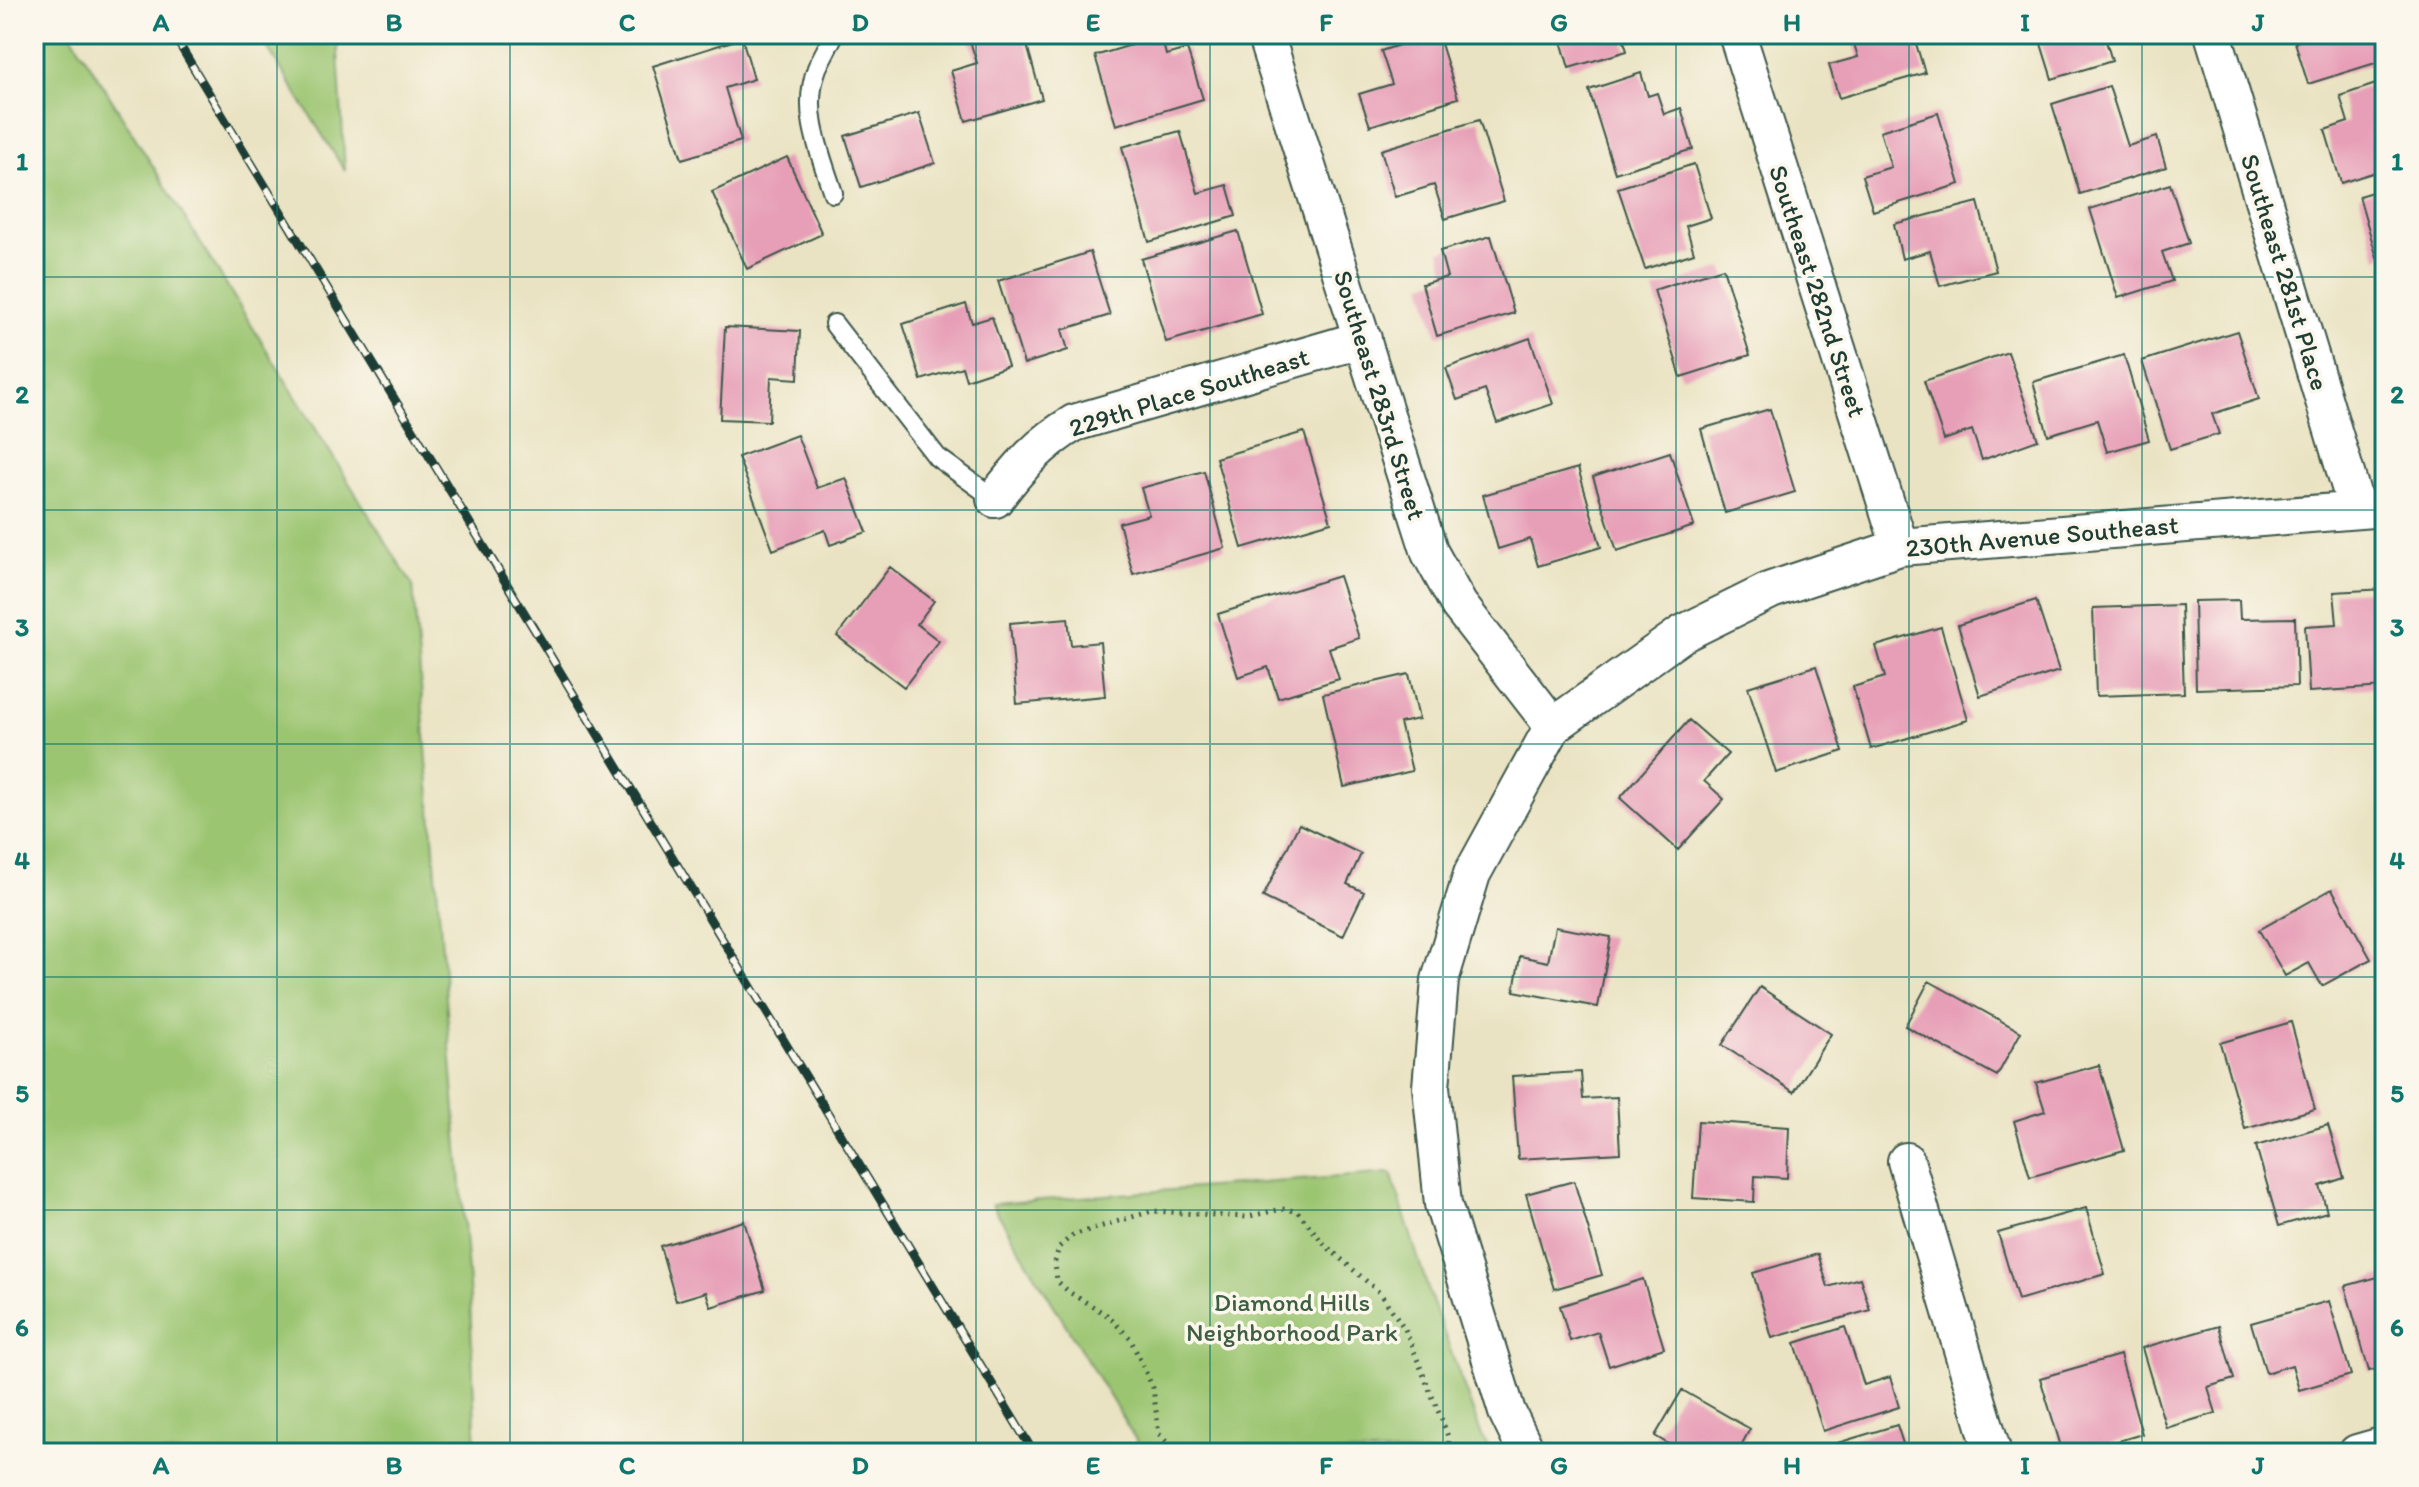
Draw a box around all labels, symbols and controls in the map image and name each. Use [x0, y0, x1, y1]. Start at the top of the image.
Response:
text: A [152, 6, 170, 38]
text: B [386, 6, 403, 38]
text: C [619, 6, 636, 38]
text: D [851, 6, 869, 38]
text: E [1086, 6, 1100, 38]
text: F [1319, 6, 1333, 38]
text: G [1550, 6, 1568, 38]
text: H [1783, 6, 1801, 38]
text: I [2020, 6, 2030, 38]
text: J [2251, 6, 2265, 38]
text: 1 [16, 145, 28, 177]
text: 1 [2391, 145, 2403, 177]
street label: Southeast 281st Place [2234, 150, 2336, 394]
street label: Southeast 282nd Street [1762, 161, 1874, 421]
street label: Southeast 283rd Street [1327, 266, 1433, 524]
street label: 229th Place Southeast [1065, 340, 1313, 444]
text: 2 [15, 378, 29, 410]
text: 2 [2390, 378, 2404, 410]
street label: 230th Avenue Southeast [1904, 508, 2180, 564]
text: 3 [15, 611, 29, 643]
text: 3 [2390, 611, 2404, 643]
text: 4 [14, 844, 30, 876]
text: 4 [2389, 844, 2405, 876]
text: 5 [15, 1077, 29, 1109]
text: 5 [2390, 1077, 2404, 1109]
park label: Diamond Hills Neighborhood Park [1186, 1286, 1398, 1348]
text: 6 [15, 1311, 29, 1343]
text: 6 [2390, 1311, 2404, 1343]
text: A [152, 1449, 170, 1481]
text: B [386, 1449, 403, 1481]
text: C [619, 1449, 636, 1481]
text: D [851, 1449, 869, 1481]
text: E [1086, 1449, 1100, 1481]
text: F [1319, 1449, 1333, 1481]
text: G [1550, 1449, 1568, 1481]
text: H [1783, 1449, 1801, 1481]
text: I [2020, 1449, 2030, 1481]
text: J [2251, 1449, 2265, 1481]

